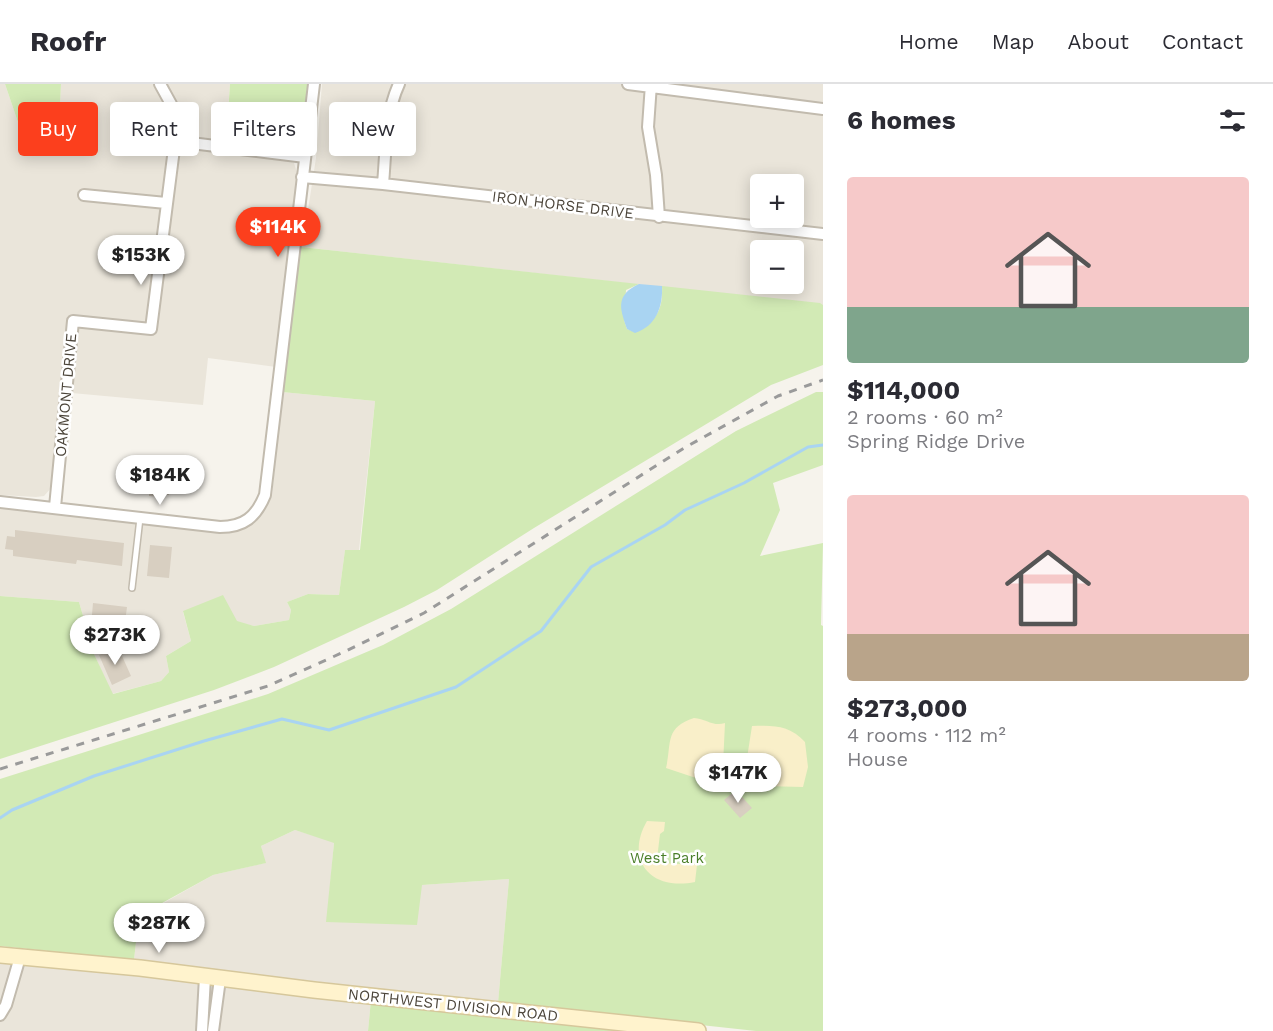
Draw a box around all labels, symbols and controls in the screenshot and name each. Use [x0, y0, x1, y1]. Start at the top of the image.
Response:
text: Roofr [30, 25, 106, 58]
text: Home [899, 29, 959, 54]
text: Map [992, 29, 1035, 54]
text: About [1068, 29, 1129, 54]
text: Contact [1162, 29, 1243, 54]
chip: Buy [18, 102, 98, 156]
chip: Rent [110, 102, 199, 156]
chip: Filters [211, 102, 317, 156]
chip: New [329, 102, 416, 156]
icon: filters [1216, 104, 1249, 137]
text: 6 homes [847, 105, 956, 135]
map controls [750, 174, 804, 294]
button: + [750, 174, 804, 228]
street label: IRON HORSE DRIVE [491, 187, 635, 223]
pin: $114K [236, 207, 320, 258]
text: $114K [250, 214, 306, 238]
icon: home [994, 216, 1102, 324]
pin: $153K [99, 235, 183, 286]
button: − [750, 240, 804, 294]
text: $153K [112, 242, 170, 266]
street label: OAKMONT DRIVE [52, 332, 80, 458]
text: $114,000 [847, 375, 960, 405]
text: 2 rooms · 60 m² [847, 405, 1003, 429]
text: Spring Ridge Drive [847, 429, 1025, 453]
pin: $184K [118, 455, 202, 506]
text: $184K [130, 462, 190, 486]
icon: home [994, 534, 1102, 642]
pin: $273K [73, 615, 157, 666]
text: $273K [84, 622, 146, 646]
text: $273,000 [847, 693, 967, 723]
text: 4 rooms · 112 m² [847, 723, 1006, 747]
text: House [847, 747, 908, 771]
pin: $147K [696, 753, 780, 804]
text: $147K [708, 760, 768, 784]
park label: West Park [630, 849, 705, 867]
pin: $287K [117, 903, 201, 954]
text: $287K [128, 910, 190, 934]
street label: NORTHWEST DIVISION ROAD [347, 985, 559, 1025]

